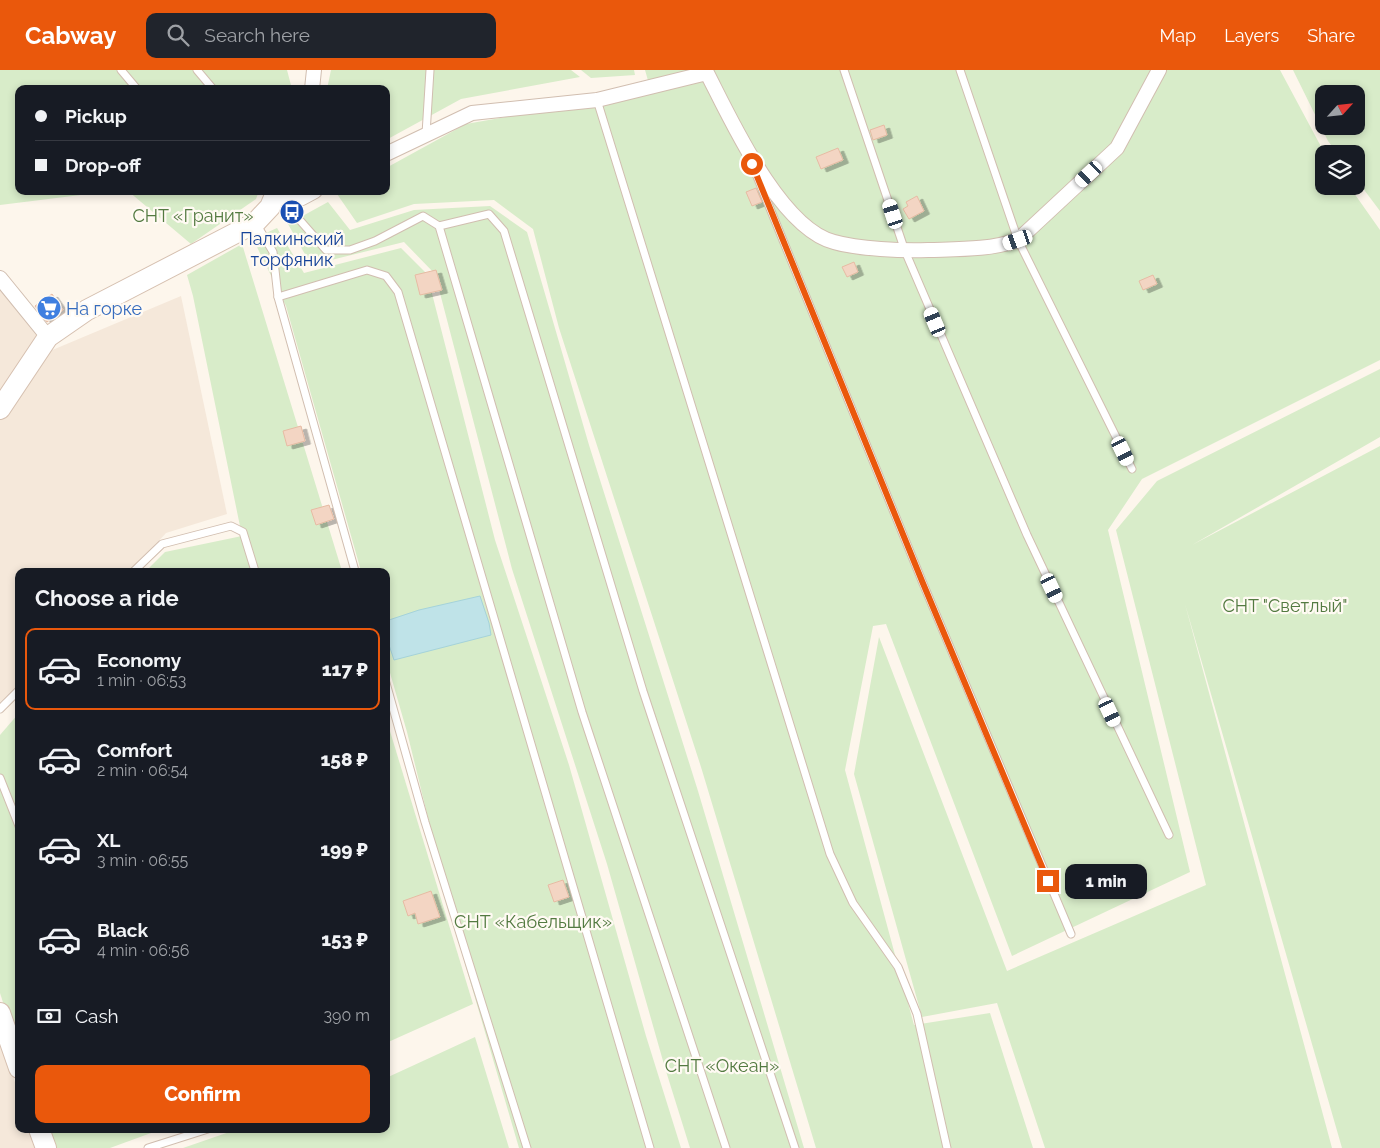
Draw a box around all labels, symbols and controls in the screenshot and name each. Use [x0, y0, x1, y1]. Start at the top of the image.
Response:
search box [146, 13, 496, 58]
text: Cabway [25, 21, 116, 50]
icon: search [164, 21, 192, 49]
text: Search here [204, 24, 310, 46]
text: Map [1160, 25, 1196, 46]
text: Layers [1224, 25, 1279, 46]
text: Share [1307, 25, 1355, 46]
north arrow [1315, 85, 1365, 135]
map controls [1315, 85, 1365, 195]
text: Pickup [65, 105, 127, 127]
button: layers [1315, 145, 1365, 195]
route start [741, 153, 763, 175]
text: Drop-off [65, 154, 141, 176]
car [1072, 158, 1105, 190]
car [881, 197, 904, 231]
bus stop icon: Палкинский торфяник [279, 199, 305, 225]
park label: СНТ «Гранит» [132, 205, 254, 226]
place label: Палкинский торфяник [240, 228, 344, 270]
car [1001, 228, 1034, 252]
supermarket icon: На горке [36, 295, 62, 321]
place label: На горке [66, 298, 143, 319]
car [922, 305, 947, 339]
car [1109, 434, 1136, 468]
car [1038, 571, 1065, 605]
text: Choose a ride [35, 585, 179, 611]
park label: СНТ "Светлый" [1222, 595, 1348, 616]
icon: car [37, 647, 82, 692]
text: Economy [97, 649, 181, 671]
text: 117 ₽ [322, 658, 368, 680]
text: 1 min · 06:53 [97, 671, 186, 690]
car [1096, 695, 1123, 729]
icon: car [37, 737, 82, 782]
text: Comfort [97, 739, 172, 761]
text: 158 ₽ [320, 748, 368, 770]
text: 2 min · 06:54 [97, 761, 188, 780]
icon: car [37, 827, 82, 872]
text: XL [97, 829, 120, 851]
text: 199 ₽ [320, 838, 368, 860]
text: 3 min · 06:55 [97, 851, 188, 870]
callout: 1 min [1066, 864, 1148, 898]
route end [1037, 870, 1059, 892]
text: 1 min [1085, 872, 1127, 891]
park label: СНТ «Кабельщик» [454, 911, 612, 932]
icon: car [37, 917, 82, 962]
text: Black [97, 919, 148, 941]
text: 153 ₽ [321, 928, 368, 950]
text: 4 min · 06:56 [97, 941, 189, 960]
icon: cash [35, 1002, 63, 1030]
text: Cash [75, 1005, 119, 1027]
text: 390 m [324, 1006, 370, 1025]
park label: СНТ «Океан» [665, 1055, 779, 1076]
button: Confirm [35, 1065, 370, 1123]

